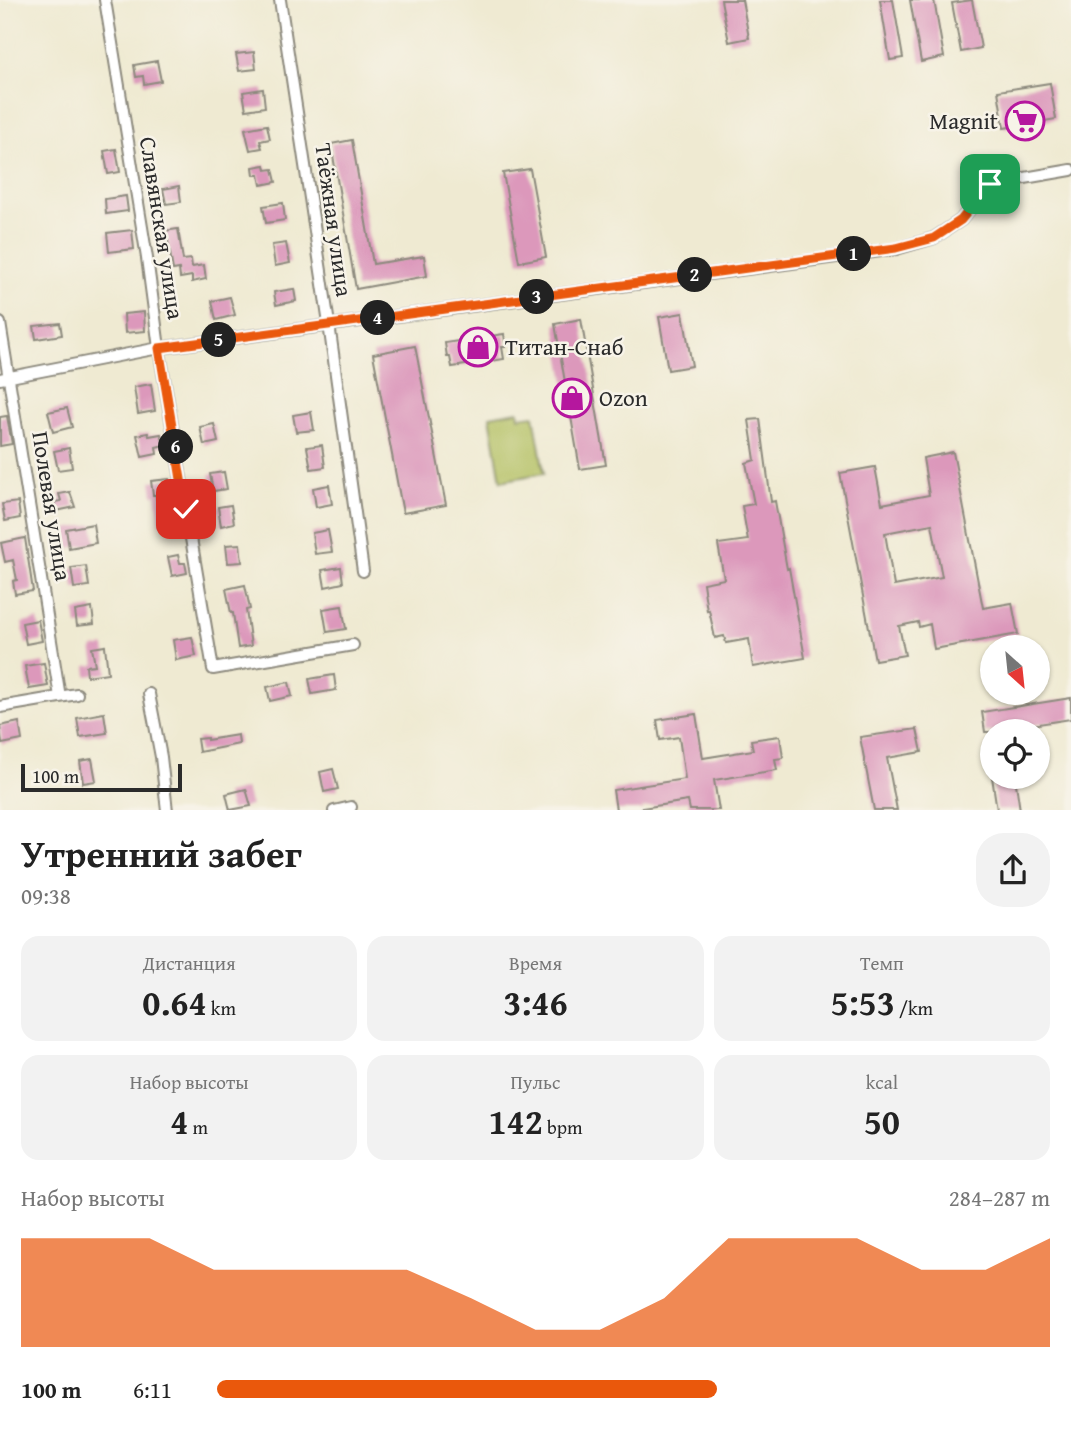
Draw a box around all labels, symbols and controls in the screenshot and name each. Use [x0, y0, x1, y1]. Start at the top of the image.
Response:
supermarket icon: Magnit [1004, 100, 1046, 142]
place label: Magnit [929, 104, 998, 137]
street label: Славянская улица [132, 134, 193, 322]
street label: Таёжная улица [307, 141, 362, 299]
pin [960, 154, 1020, 214]
icon: arrive [971, 165, 1009, 203]
pin: 1 [836, 236, 872, 272]
text: 1 [849, 239, 858, 267]
pin: 2 [678, 258, 712, 292]
text: 2 [690, 260, 699, 288]
pin: 3 [520, 280, 554, 314]
text: 3 [532, 282, 541, 310]
pin: 4 [360, 300, 396, 336]
text: 4 [373, 303, 382, 331]
pin: 5 [202, 322, 236, 358]
text: 5 [214, 325, 223, 353]
shop icon: Титан-Снаб [457, 326, 499, 368]
place label: Титан-Снаб [505, 330, 623, 363]
shop icon: Ozon [551, 377, 593, 419]
place label: Ozon [599, 381, 648, 414]
street label: Полевая улица [24, 429, 81, 583]
pin: 6 [158, 430, 194, 464]
text: 6 [171, 432, 180, 460]
pin [156, 479, 216, 539]
icon: check [167, 490, 205, 528]
north arrow [980, 635, 1050, 705]
map controls [980, 635, 1050, 789]
button: locate [980, 719, 1050, 789]
scale bar [21, 762, 182, 793]
text: 100 m [32, 762, 79, 790]
text: Утренний забег [21, 825, 302, 881]
button: share [976, 833, 1050, 907]
text: 09:38 [21, 879, 71, 912]
text: Дистанция [143, 949, 236, 977]
text: Время [509, 949, 562, 977]
text: Темп [860, 949, 904, 977]
text: 0.64 [142, 977, 207, 1028]
text: 3:46 [503, 977, 568, 1028]
text: 5:53 [831, 977, 895, 1028]
text: km [207, 994, 236, 1022]
text: /km [895, 994, 933, 1022]
text: Набор высоты [130, 1068, 249, 1096]
text: Пульс [511, 1068, 560, 1096]
text: kcal [866, 1068, 898, 1096]
text: 4 [170, 1096, 188, 1147]
text: 142 [488, 1096, 543, 1147]
text: 50 [864, 1096, 900, 1147]
text: m [188, 1113, 208, 1141]
text: bpm [543, 1113, 583, 1141]
text: Набор высоты [21, 1181, 165, 1214]
text: 284–287 m [949, 1181, 1050, 1214]
text: 100 m [21, 1373, 82, 1406]
text: 6:11 [133, 1373, 172, 1406]

